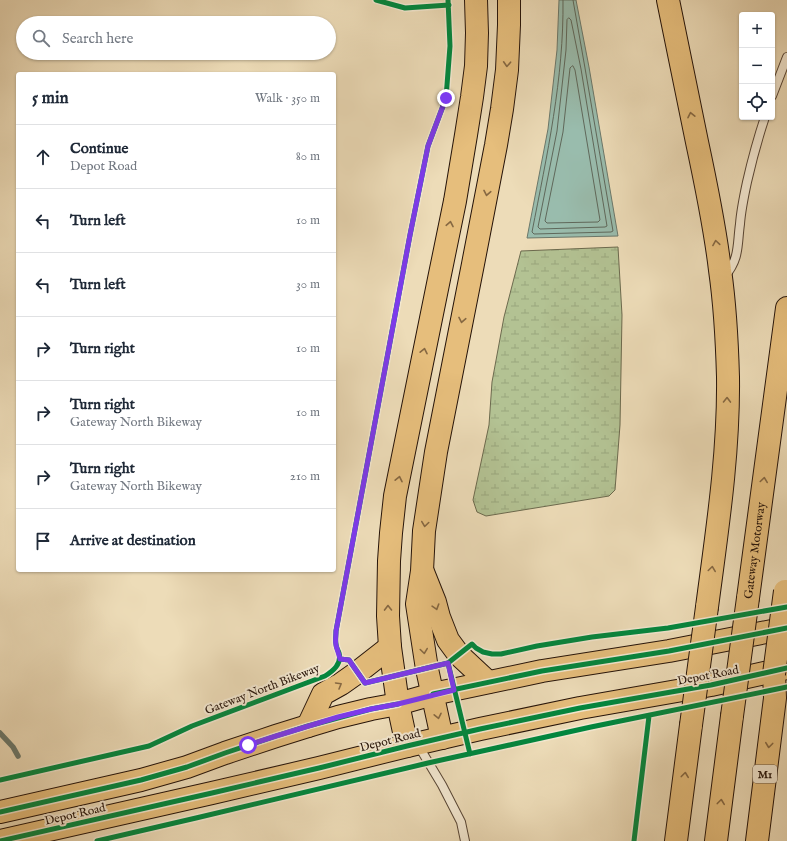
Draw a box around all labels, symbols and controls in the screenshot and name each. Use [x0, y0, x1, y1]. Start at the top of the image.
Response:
map controls [739, 12, 775, 120]
button: + [739, 12, 775, 48]
search box [16, 16, 336, 60]
icon: search [30, 27, 52, 49]
text: Search here [62, 29, 133, 48]
button: − [739, 48, 775, 84]
one-way arrow [502, 61, 511, 67]
button: locate [739, 84, 775, 120]
text: 5 min [32, 88, 69, 109]
route end [437, 89, 455, 107]
text: Walk · 350 m [255, 90, 320, 107]
one-way arrow [688, 112, 696, 118]
text: Continue [70, 139, 128, 158]
icon: ahead [32, 146, 54, 168]
text: 80 m [296, 148, 320, 165]
text: Depot Road [70, 158, 137, 175]
one-way arrow [484, 189, 492, 196]
icon: left [32, 210, 54, 232]
text: Turn left [70, 211, 126, 230]
text: 10 m [296, 212, 320, 229]
one-way arrow [446, 221, 454, 227]
one-way arrow [712, 240, 721, 246]
icon: left [32, 274, 54, 296]
text: Turn left [70, 275, 126, 294]
text: 30 m [296, 276, 320, 293]
one-way arrow [459, 317, 467, 323]
icon: right [32, 338, 54, 360]
text: Turn right [70, 339, 135, 358]
text: 10 m [296, 340, 320, 357]
one-way arrow [420, 348, 428, 354]
text: Turn right [70, 395, 135, 414]
one-way arrow [723, 397, 731, 403]
icon: right [32, 402, 54, 424]
text: 10 m [296, 404, 320, 421]
text: Gateway North Bikeway [70, 414, 202, 431]
text: Turn right [70, 459, 135, 478]
icon: right [32, 466, 54, 488]
text: 210 m [290, 468, 320, 485]
one-way arrow [394, 475, 402, 482]
one-way arrow [759, 477, 768, 483]
text: Gateway North Bikeway [70, 478, 202, 495]
street label: Gateway Motorway [741, 501, 769, 600]
one-way arrow [421, 520, 430, 527]
icon: arrive [32, 530, 54, 552]
text: Arrive at destination [70, 531, 196, 550]
one-way arrow [707, 566, 716, 572]
one-way arrow [431, 603, 440, 610]
one-way arrow [384, 605, 392, 611]
one-way arrow [419, 648, 428, 654]
street label: Gateway North Bikeway [203, 661, 322, 718]
street label: Depot Road [676, 662, 741, 690]
one-way arrow [335, 683, 342, 690]
one-way arrow [433, 713, 441, 719]
street label: Depot Road [358, 726, 423, 756]
route start [239, 736, 257, 754]
one-way arrow [765, 742, 774, 748]
road number: M1 [753, 765, 777, 783]
one-way arrow [680, 771, 689, 778]
one-way arrow [716, 799, 725, 805]
street label: Depot Road [43, 800, 108, 830]

